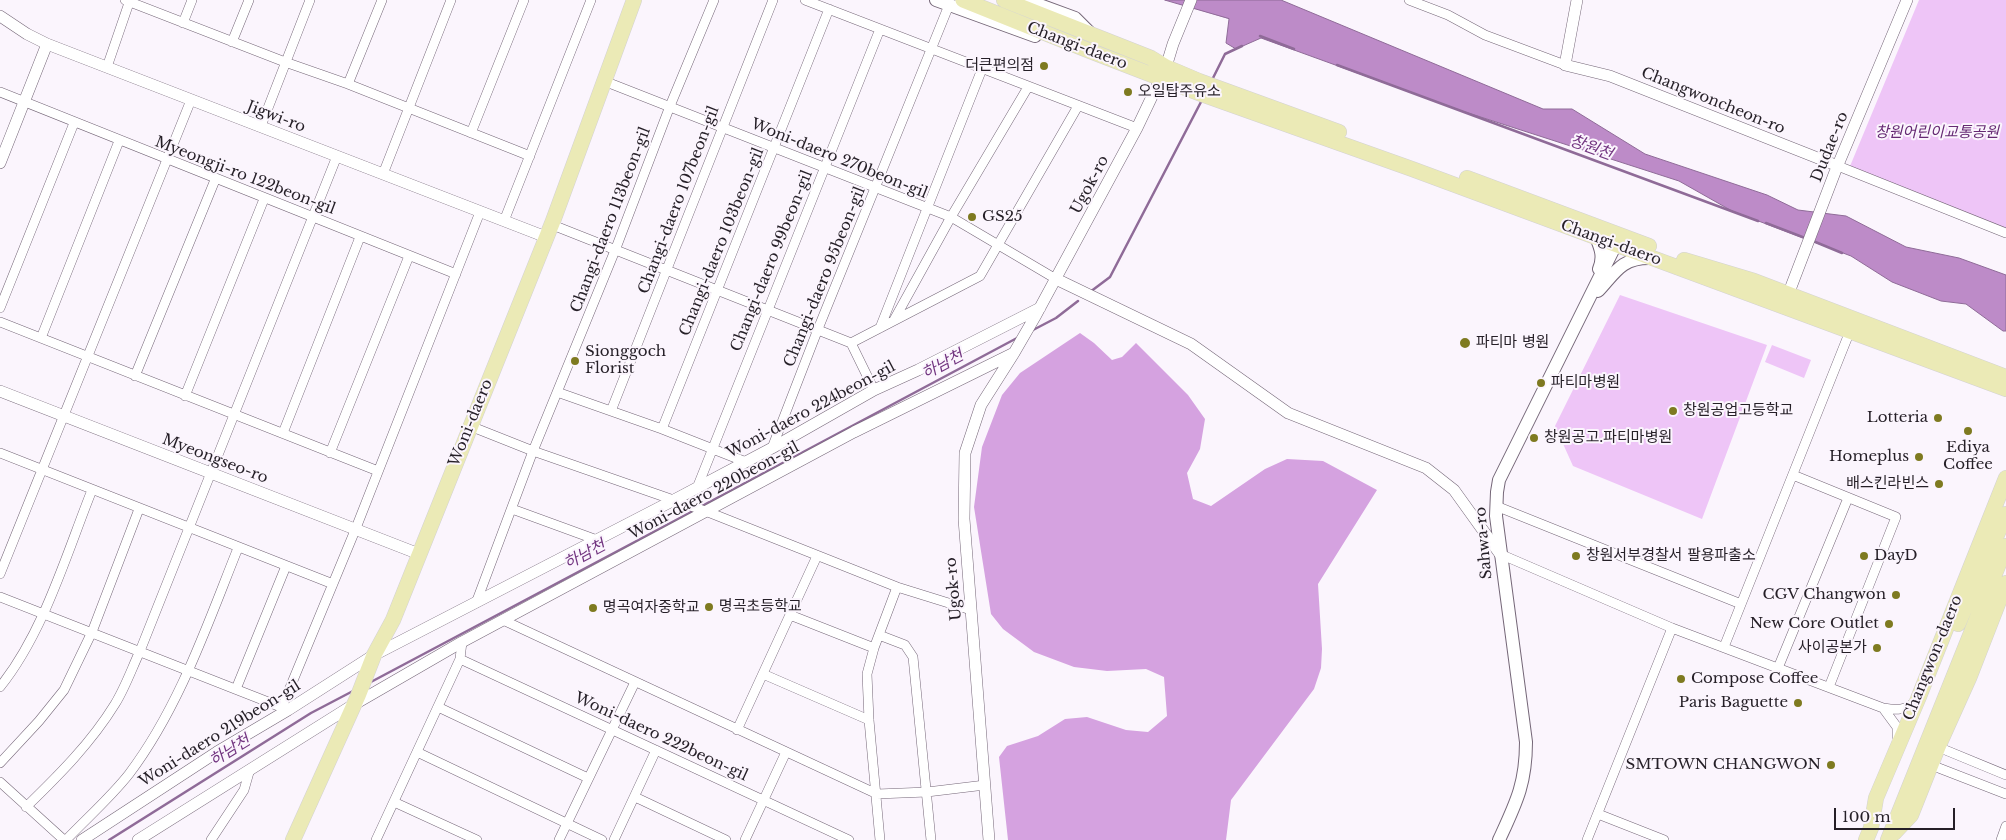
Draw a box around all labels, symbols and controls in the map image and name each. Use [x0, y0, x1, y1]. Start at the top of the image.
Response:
street label: Changi-daero [1024, 19, 1130, 73]
place label: 더큰편의점 [965, 57, 1034, 75]
marker: 더큰편의점 [1038, 60, 1050, 72]
street label: Changwoncheon-ro [1638, 64, 1788, 138]
place label: 오일탑주유소 [1138, 83, 1221, 101]
marker: 오일탑주유소 [1122, 86, 1134, 98]
street label: Jigwi-ro [244, 98, 308, 136]
street label: Changi-daero 107beon-gil [635, 104, 723, 296]
street label: Dudae-ro [1808, 109, 1852, 185]
street label: Woni-daero 270beon-gil [748, 115, 930, 203]
park label: 창원어린이교통공원 [1875, 124, 1999, 142]
street label: Changi-daero 113beon-gil [567, 125, 655, 315]
water label: 창원천 [1567, 131, 1615, 165]
street label: Myeongji-ro 122beon-gil [152, 133, 338, 219]
street label: Changi-daero 103beon-gil [676, 145, 768, 339]
street label: Ugok-ro [1067, 153, 1113, 217]
street label: Changi-daero 99beon-gil [727, 168, 817, 354]
street label: Changi-daero 95beon-gil [781, 184, 869, 370]
place label: GS25 [982, 208, 1022, 226]
marker: GS25 [966, 211, 978, 223]
street label: Changi-daero [1558, 216, 1664, 270]
place label: 파티마 병원 [1476, 334, 1549, 352]
marker: 파티마 병원 [1458, 336, 1472, 350]
place label: Sionggoch Florist [585, 343, 666, 378]
water label: 하남천 [919, 346, 967, 384]
marker: Sionggoch Florist [569, 355, 581, 367]
street label: Woni-daero 224beon-gil [724, 358, 898, 462]
place label: 파티마병원 [1551, 374, 1620, 392]
street label: Woni-daero [445, 377, 497, 469]
marker: 파티마병원 [1535, 377, 1547, 389]
place label: 창원공업고등학교 [1683, 402, 1793, 420]
marker: 창원공업고등학교 [1667, 405, 1679, 417]
place label: Lotteria [1867, 409, 1928, 427]
marker: Lotteria [1932, 412, 1944, 424]
marker: Ediya Coffee [1962, 425, 1974, 437]
place label: 창원공고.파티마병원 [1544, 429, 1672, 447]
street label: Myeongseo-ro [160, 431, 270, 487]
marker: 창원공고.파티마병원 [1528, 432, 1540, 444]
street label: Woni-daero 220beon-gil [626, 438, 802, 544]
place label: Ediya Coffee [1943, 439, 1993, 474]
place label: Homeplus [1829, 448, 1909, 466]
marker: Homeplus [1913, 451, 1925, 463]
place label: 배스킨라빈스 [1846, 475, 1929, 493]
marker: 배스킨라빈스 [1933, 478, 1945, 490]
street label: Sahwa-ro [1472, 506, 1496, 580]
water label: 하남천 [561, 536, 609, 574]
place label: 창원서부경찰서 팔용파출소 [1586, 547, 1756, 565]
place label: DayD [1874, 547, 1917, 565]
marker: 창원서부경찰서 팔용파출소 [1570, 550, 1582, 562]
marker: DayD [1858, 550, 1870, 562]
street label: Ugok-ro [942, 557, 966, 621]
place label: CGV Changwon [1762, 586, 1886, 604]
marker: CGV Changwon [1890, 589, 1902, 601]
street label: Changwon-daero [1900, 593, 1966, 723]
place label: 명곡초등학교 [719, 598, 802, 616]
place label: 명곡여자중학교 [603, 599, 700, 617]
marker: 명곡초등학교 [703, 601, 715, 613]
marker: 명곡여자중학교 [587, 602, 599, 614]
place label: New Core Outlet [1750, 615, 1879, 633]
marker: New Core Outlet [1883, 618, 1895, 630]
place label: 사이공본가 [1798, 639, 1867, 657]
marker: 사이공본가 [1871, 642, 1883, 654]
place label: Compose Coffee [1691, 670, 1818, 688]
marker: Compose Coffee [1675, 673, 1687, 685]
street label: Woni-daero 219beon-gil [136, 677, 304, 791]
street label: Woni-daero 222beon-gil [572, 689, 750, 785]
place label: Paris Baguette [1679, 694, 1788, 712]
marker: Paris Baguette [1792, 697, 1804, 709]
water label: 하남천 [206, 731, 254, 771]
place label: SMTOWN CHANGWON [1625, 756, 1821, 774]
marker: SMTOWN CHANGWON [1825, 759, 1837, 771]
scale bar [1836, 798, 1957, 830]
text: 100 m [1842, 807, 1891, 826]

